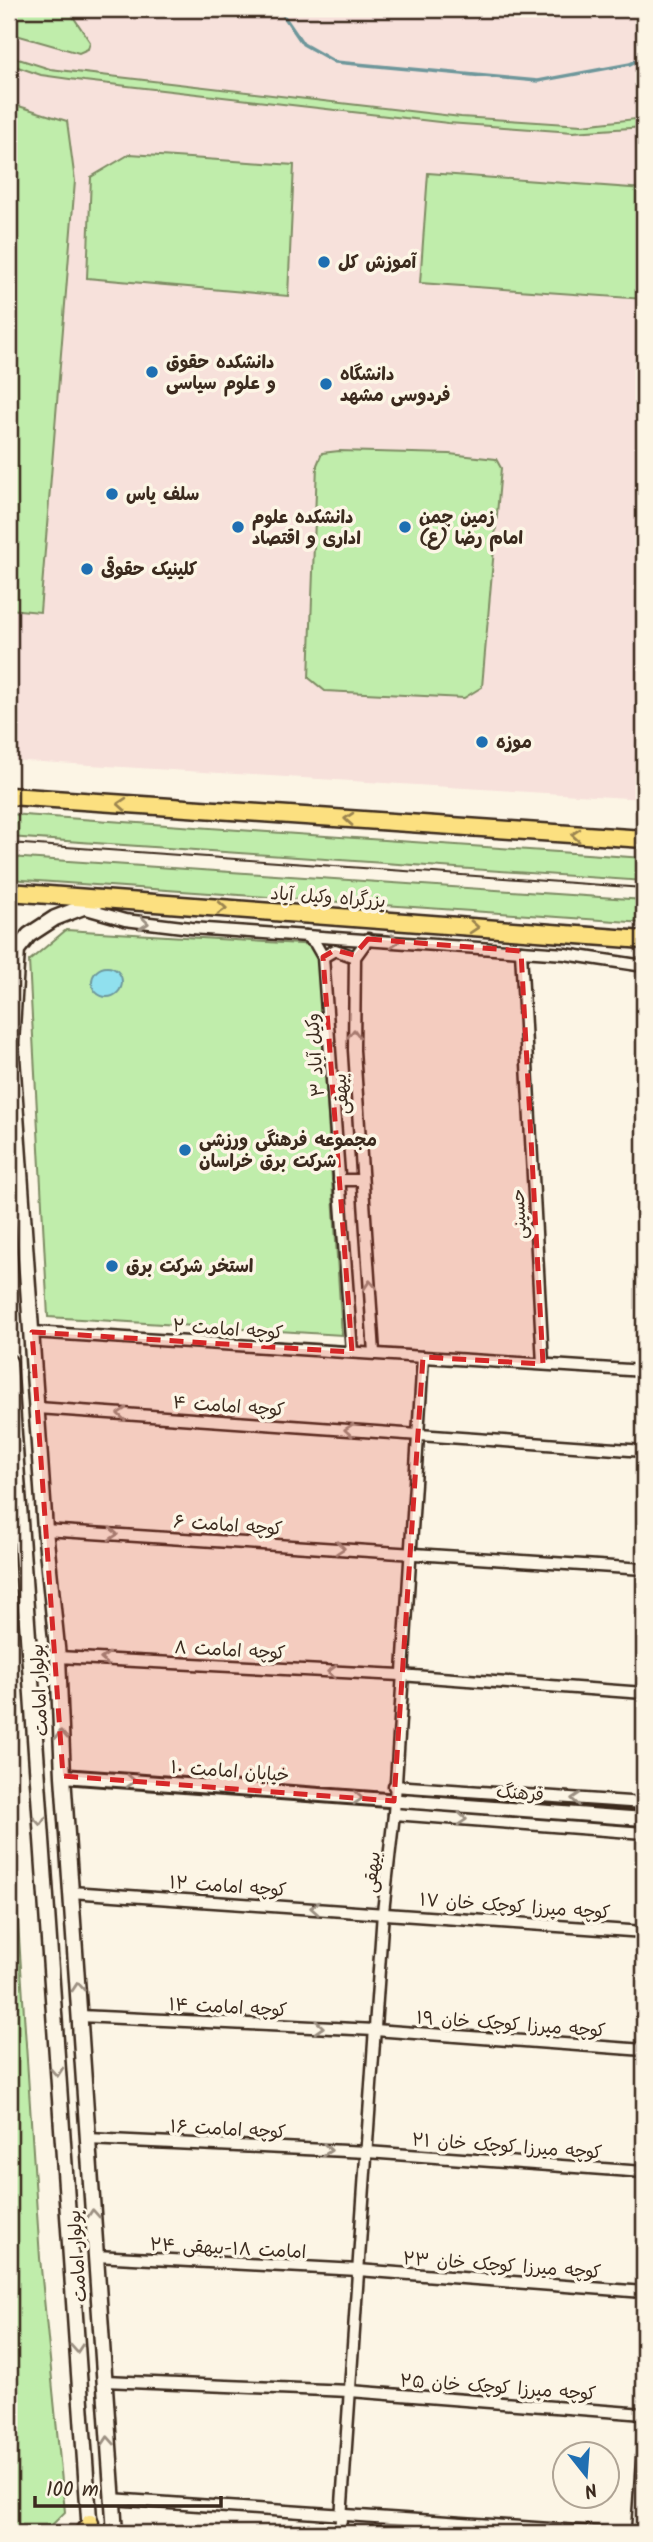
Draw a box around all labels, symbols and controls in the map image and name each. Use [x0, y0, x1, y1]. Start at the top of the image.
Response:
place label: آموزش کل [338, 249, 418, 278]
marker: آموزش کل [316, 254, 332, 270]
place label: دانشکده حقوق و علوم سیاسی [166, 349, 276, 399]
place label: دانشگاه فردوسی مشهد [340, 361, 450, 411]
marker: دانشکده حقوق و علوم سیاسی [144, 364, 160, 380]
marker: دانشگاه فردوسی مشهد [318, 376, 334, 392]
place label: سلف یاس [126, 481, 199, 510]
marker: سلف یاس [104, 486, 120, 502]
place label: دانشکده علوم اداری و اقتصاد [252, 504, 361, 554]
place label: زمین چمن امام رضا (ع) [419, 504, 523, 554]
marker: دانشکده علوم اداری و اقتصاد [230, 519, 246, 535]
marker: زمین چمن امام رضا (ع) [397, 519, 413, 535]
place label: کلینیک حقوقی [101, 556, 197, 585]
marker: کلینیک حقوقی [79, 561, 95, 577]
place label: موزه [496, 729, 532, 758]
marker: موزه [474, 734, 490, 750]
one-way arrow [116, 797, 127, 812]
one-way arrow [343, 812, 354, 827]
one-way arrow [570, 828, 581, 843]
street label: بزرگراه وکیل آباد [269, 880, 387, 917]
one-way arrow [217, 900, 228, 915]
one-way arrow [138, 915, 150, 930]
one-way arrow [469, 919, 480, 934]
one-way arrow [390, 933, 401, 948]
street label: ۳ وکیل آباد [299, 1012, 334, 1098]
one-way arrow [346, 1028, 362, 1039]
street label: بیهقی [327, 1072, 358, 1116]
place label: مجموعه فرهنگی ورزشی شرکت برق خراسان [199, 1127, 377, 1177]
marker: مجموعه فرهنگی ورزشی شرکت برق خراسان [177, 1142, 193, 1158]
street label: حسینی [505, 1188, 536, 1240]
place label: استخر شرکت برق [126, 1253, 253, 1282]
marker: استخر شرکت برق [104, 1258, 120, 1274]
one-way arrow [362, 1280, 377, 1291]
street label: کوچه امامت ۲ [172, 1312, 284, 1349]
street label: کوچه امامت ۴ [172, 1389, 286, 1426]
one-way arrow [116, 1407, 127, 1422]
one-way arrow [343, 1423, 354, 1438]
street label: کوچه امامت ۶ [172, 1508, 284, 1545]
one-way arrow [108, 1526, 119, 1541]
one-way arrow [335, 1540, 346, 1555]
street label: کوچه امامت ۸ [174, 1634, 287, 1669]
street label: بولوار امامت [24, 1643, 57, 1737]
one-way arrow [99, 1652, 110, 1667]
one-way arrow [326, 1664, 337, 1679]
one-way arrow [54, 1730, 69, 1741]
street label: خیابان امامت ۱۰ [170, 1754, 290, 1791]
one-way arrow [126, 1773, 137, 1788]
street label: فرهنگ [495, 1778, 545, 1811]
one-way arrow [353, 1790, 364, 1805]
one-way arrow [570, 1791, 581, 1806]
one-way arrow [457, 1811, 468, 1826]
one-way arrow [32, 1816, 47, 1827]
street label: بیهقی [357, 1850, 390, 1894]
street label: کوچه امامت ۱۲ [168, 1869, 288, 1906]
street label: کوچه میرزا کوچک خان ۱۷ [419, 1886, 612, 1929]
one-way arrow [309, 1901, 320, 1916]
one-way arrow [71, 1981, 86, 1992]
street label: کوچه امامت ۱۴ [168, 1991, 288, 2026]
street label: کوچه میرزا کوچک خان ۱۹ [415, 2004, 607, 2047]
one-way arrow [314, 2019, 325, 2034]
one-way arrow [49, 2067, 64, 2078]
street label: کوچه امامت ۱۶ [169, 2113, 287, 2148]
street label: کوچه میرزا کوچک خان ۲۱ [411, 2126, 603, 2169]
one-way arrow [322, 2142, 333, 2157]
one-way arrow [86, 2208, 101, 2219]
street label: بولوار امامت [61, 2209, 96, 2303]
street label: امامت ۱۸-بیهقی ۲۴ [149, 2231, 307, 2268]
street label: کوچه میرزا کوچک خان ۲۳ [402, 2245, 602, 2288]
one-way arrow [69, 2343, 84, 2354]
street label: کوچه میرزا کوچک خان ۲۵ [399, 2367, 597, 2410]
one-way arrow [100, 2435, 115, 2446]
north arrow [552, 2440, 622, 2510]
scale bar [35, 2465, 220, 2509]
text: N [580, 2473, 601, 2505]
text: 100 m [46, 2474, 99, 2507]

